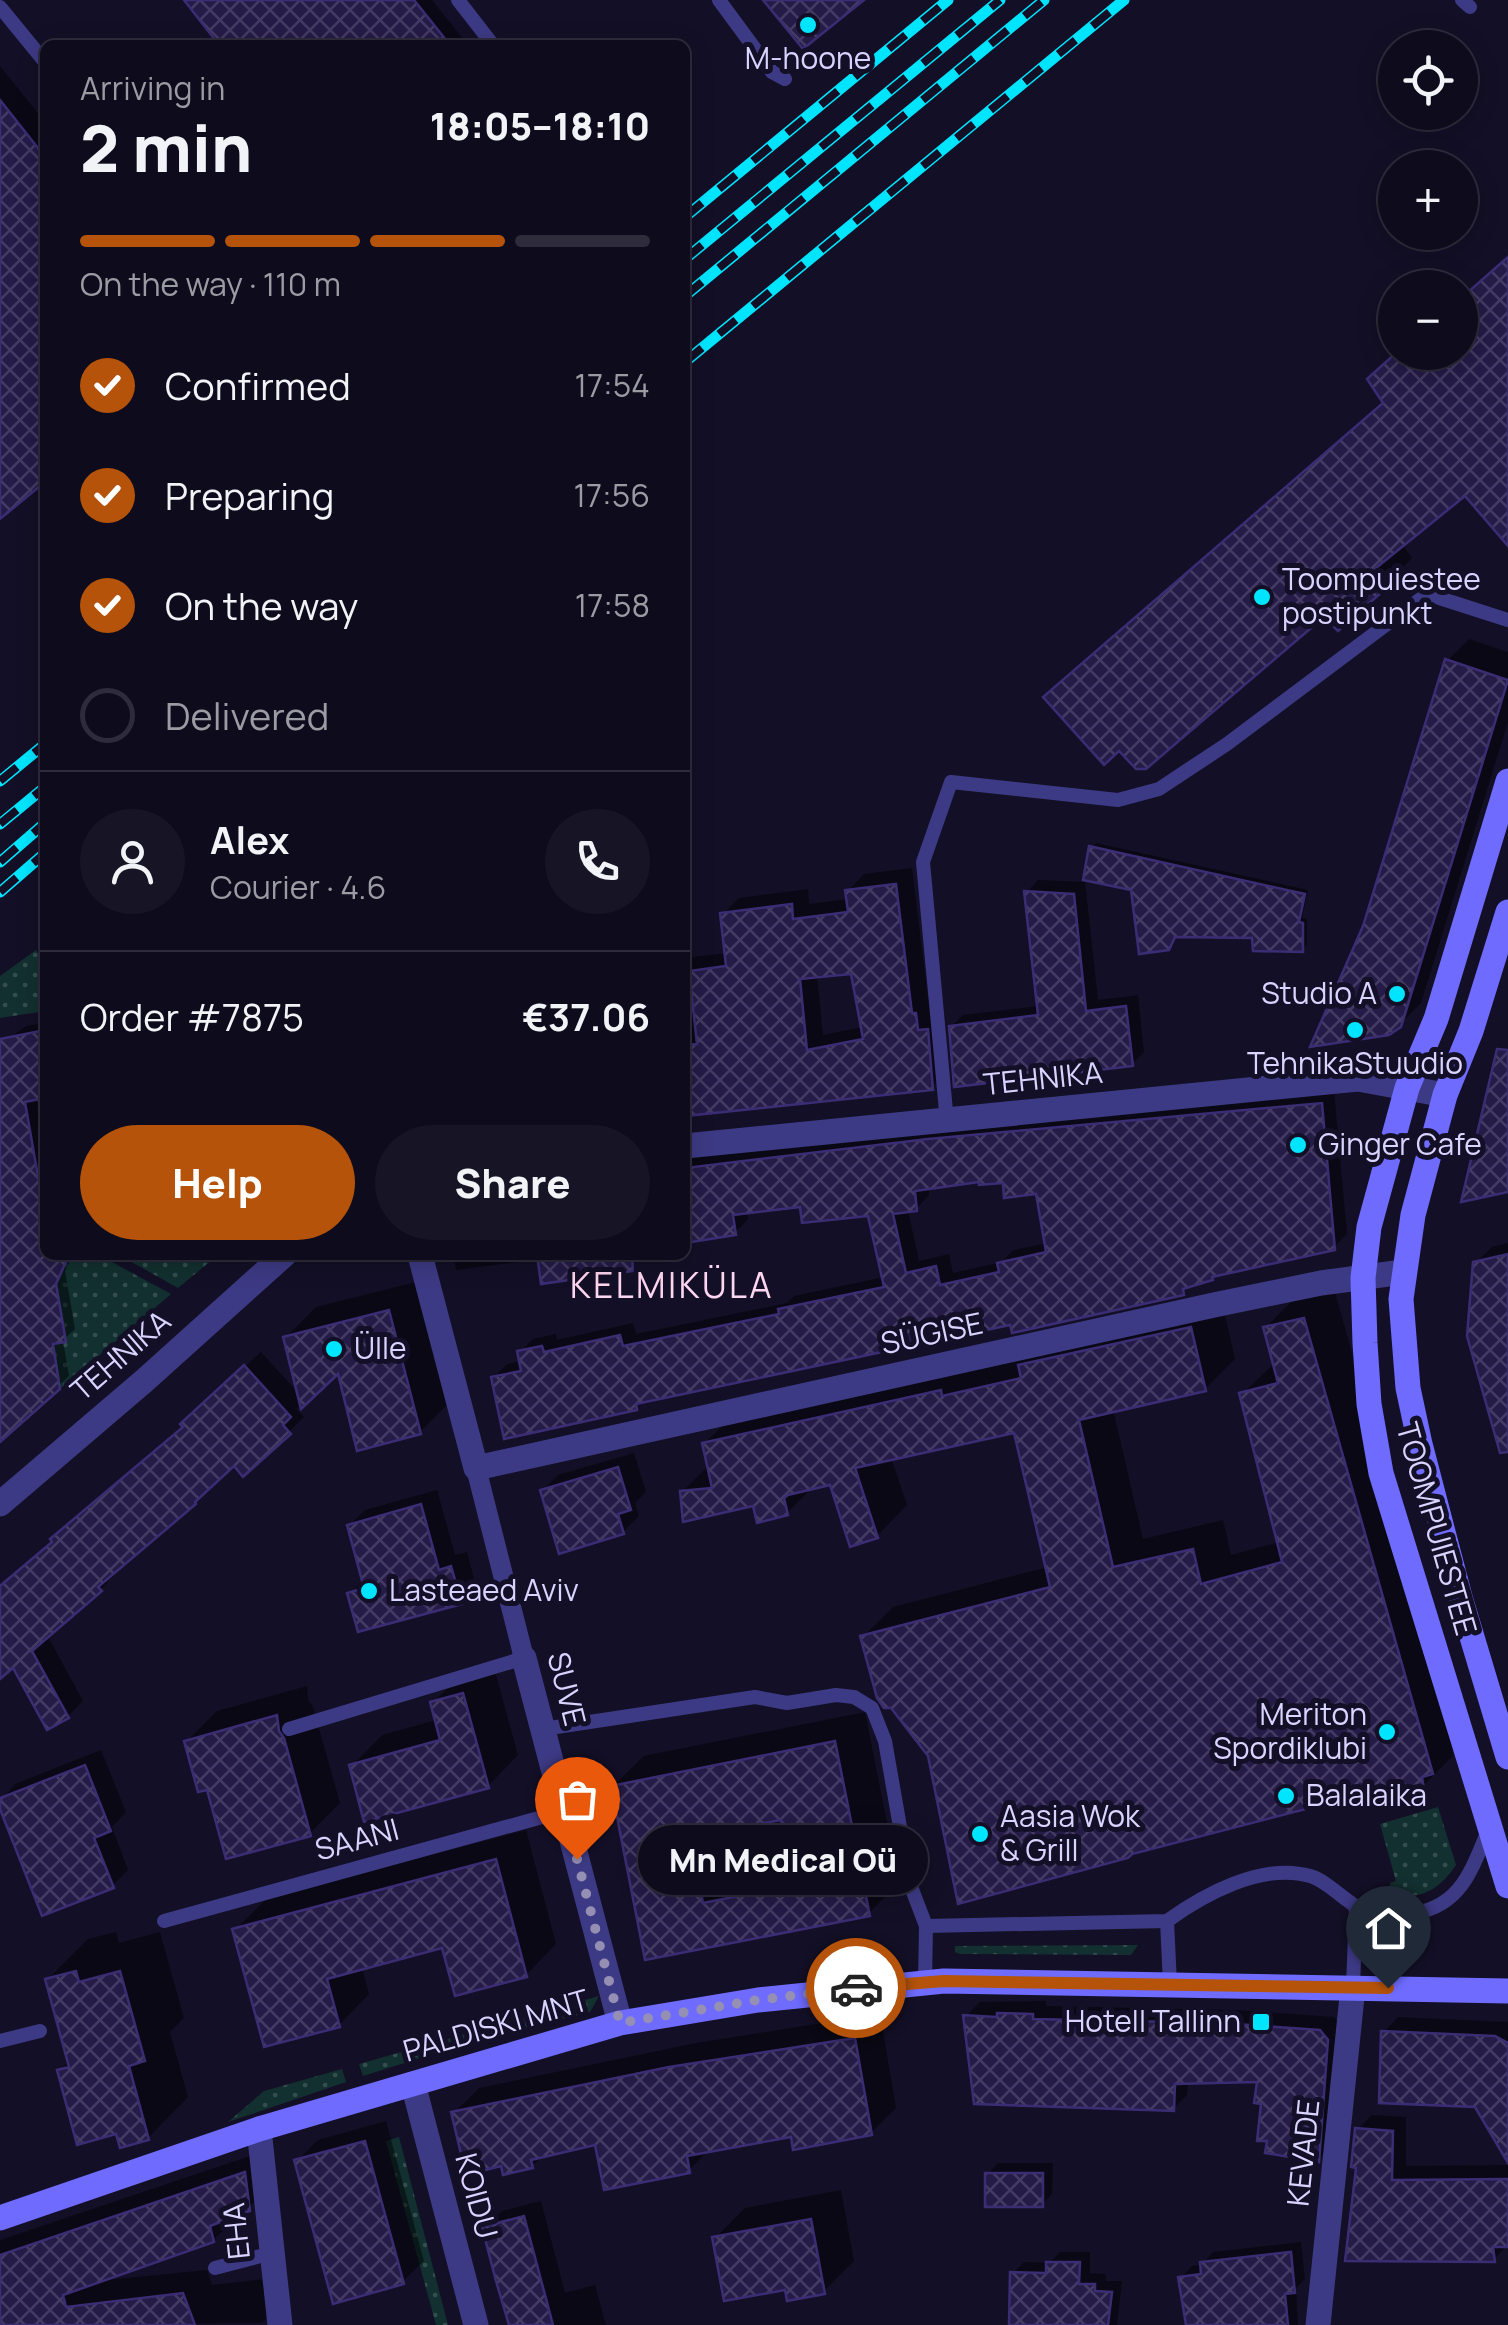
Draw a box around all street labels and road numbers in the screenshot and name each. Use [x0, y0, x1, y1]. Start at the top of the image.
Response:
street label: TEHNIKA [981, 1051, 1105, 1104]
street label: TEHNIKA [61, 1300, 179, 1410]
street label: SÜGISE [877, 1302, 986, 1363]
street label: TOOMPUIESTEE [1387, 1417, 1487, 1640]
street label: SUVE [539, 1647, 596, 1730]
street label: SAANI [310, 1808, 403, 1869]
street label: PALDISKI MNT [398, 1978, 593, 2071]
street label: KEVADE [1277, 2097, 1328, 2208]
street label: KOIDU [446, 2148, 508, 2243]
street label: EHA [212, 2201, 259, 2261]

